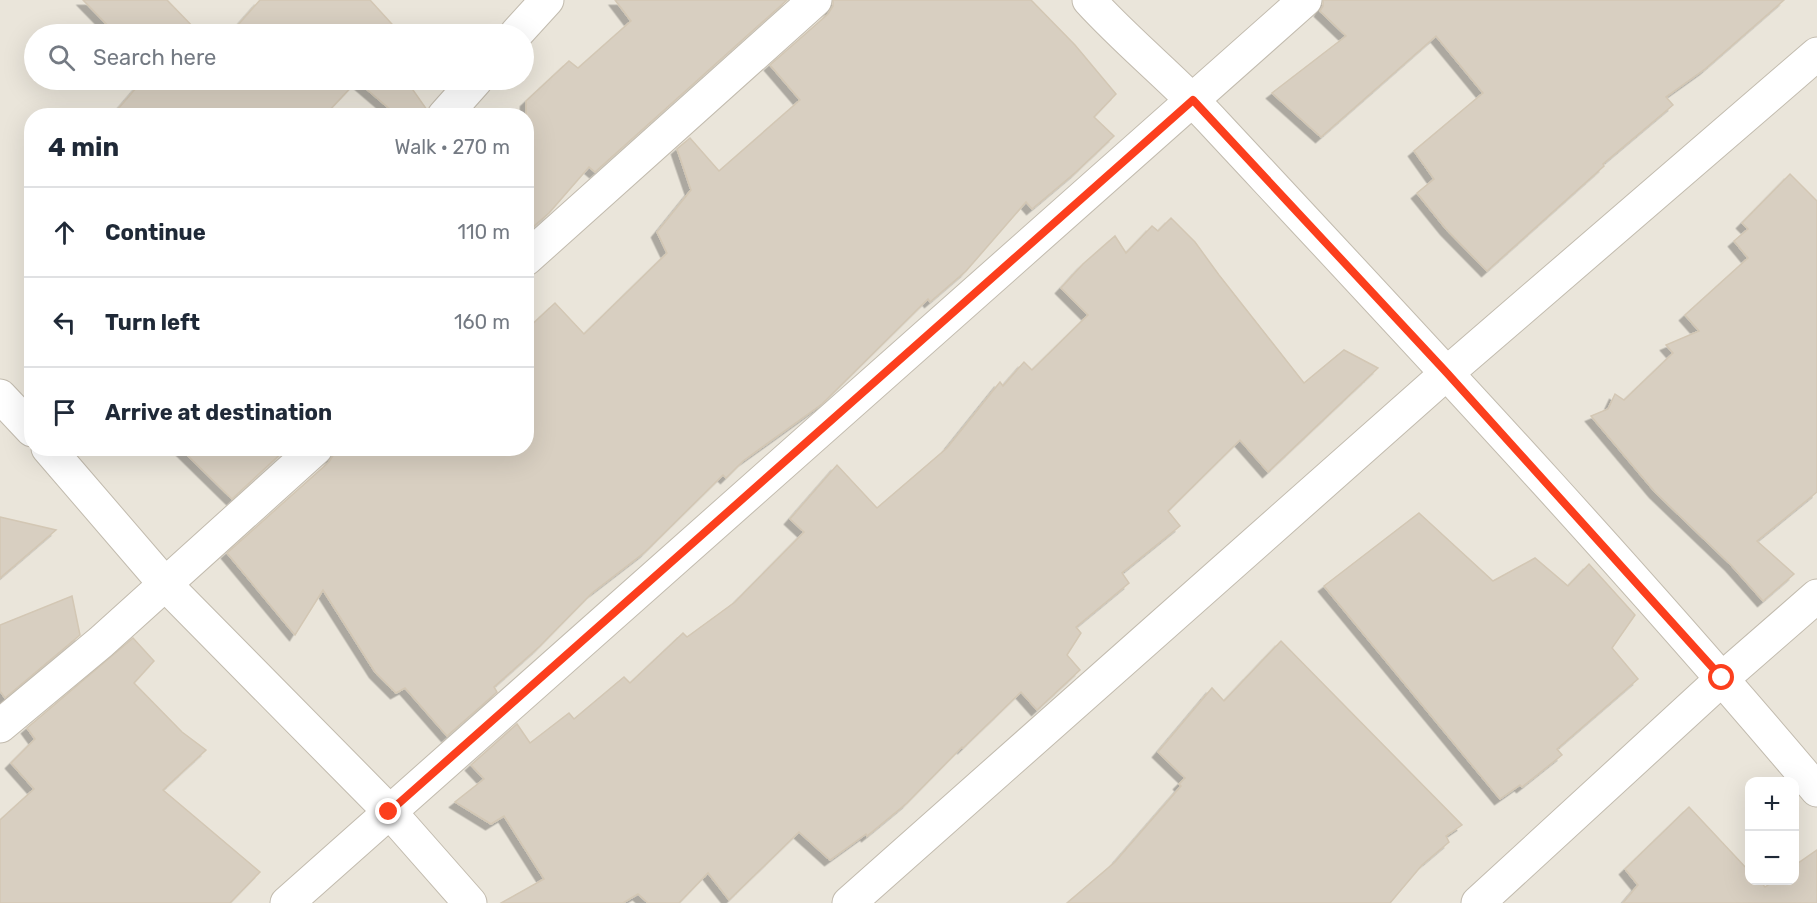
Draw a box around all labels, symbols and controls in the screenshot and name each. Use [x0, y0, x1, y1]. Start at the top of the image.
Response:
search box [24, 24, 534, 90]
icon: search [45, 41, 78, 74]
text: Search here [93, 44, 216, 71]
text: 4 min [48, 132, 119, 163]
text: Walk · 270 m [395, 135, 510, 159]
icon: ahead [48, 216, 81, 249]
text: Continue [105, 219, 206, 246]
text: 110 m [458, 220, 510, 244]
icon: left [48, 306, 81, 339]
text: Turn left [105, 309, 200, 336]
text: 160 m [454, 310, 510, 334]
icon: arrive [48, 396, 81, 429]
text: Arrive at destination [105, 399, 332, 426]
route start [1708, 664, 1734, 690]
map controls [1745, 777, 1799, 885]
button: + [1745, 777, 1799, 831]
route end [375, 798, 401, 824]
button: − [1745, 831, 1799, 885]

